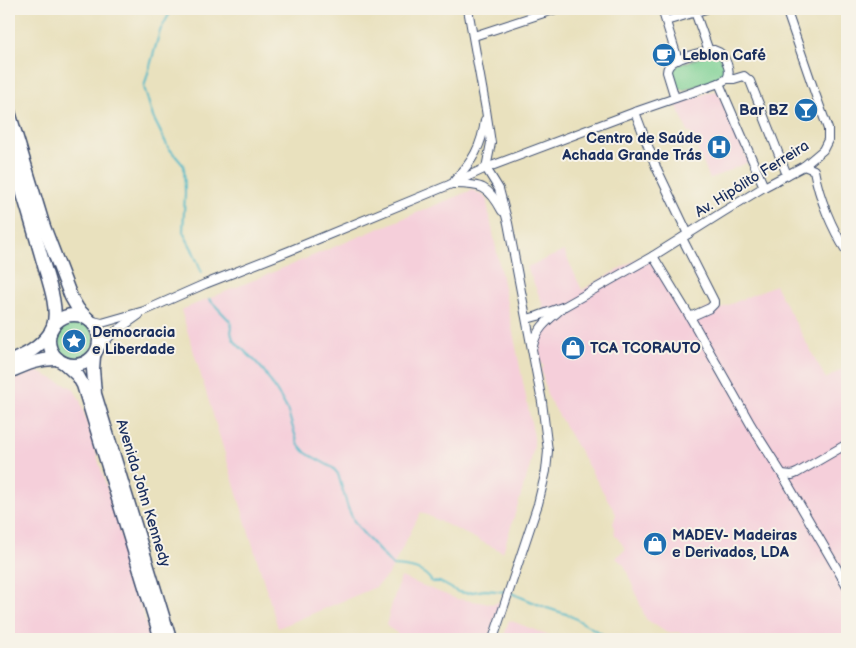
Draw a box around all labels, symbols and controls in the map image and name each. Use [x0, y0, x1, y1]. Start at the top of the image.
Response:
cafe icon: Leblon Café [651, 42, 677, 68]
place label: Leblon Café [682, 46, 766, 65]
bar icon: Bar BZ [793, 97, 819, 123]
place label: Bar BZ [739, 101, 789, 120]
place label: Centro de Saúde Achada Grande Trás [561, 129, 702, 165]
hospital icon: Centro de Saúde Achada Grande Trás [706, 134, 732, 160]
street label: Av. Hipólito Ferreira [691, 136, 813, 222]
place label: Democracia e Liberdade [92, 323, 175, 359]
place icon: Democracia e Liberdade [61, 328, 87, 354]
shop icon: TCA TCORAUTO [560, 335, 586, 361]
place label: TCA TCORAUTO [590, 339, 701, 358]
street label: Avenida John Kennedy [111, 417, 175, 569]
place label: MADEV- Madeiras e Derivados, LDA [672, 526, 797, 562]
shop icon: MADEV- Madeiras e Derivados, LDA [642, 531, 668, 557]

